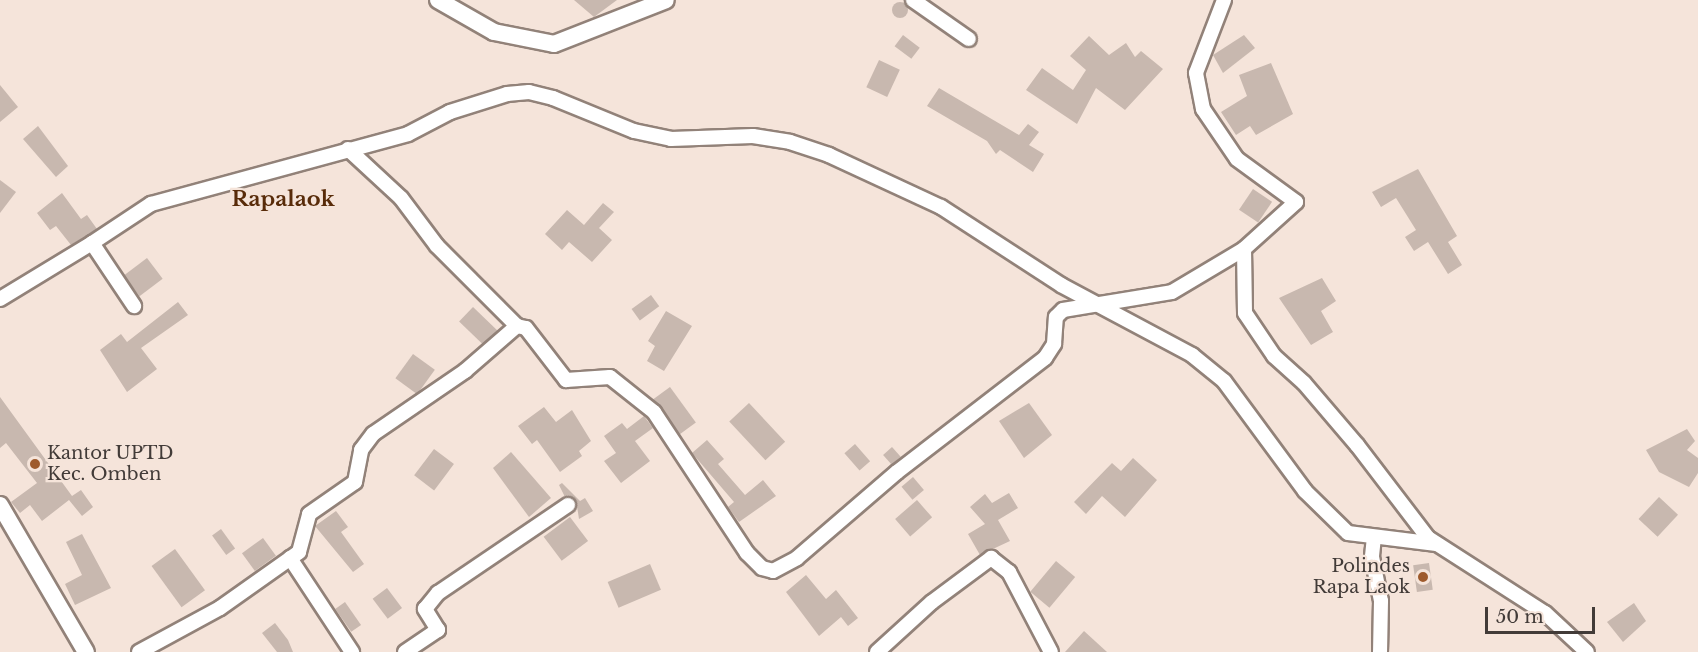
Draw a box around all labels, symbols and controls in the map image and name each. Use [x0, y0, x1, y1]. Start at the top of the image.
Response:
district label: Rapalaok [231, 186, 335, 212]
place label: Kantor UPTD Kec. Omben [47, 443, 174, 486]
marker: Kantor UPTD Kec. Omben [28, 457, 42, 471]
place label: Polindes Rapa Laok [1313, 556, 1410, 598]
marker: Polindes Rapa Laok [1414, 568, 1432, 586]
scale bar [1488, 595, 1598, 633]
text: 50 m [1496, 606, 1544, 628]

